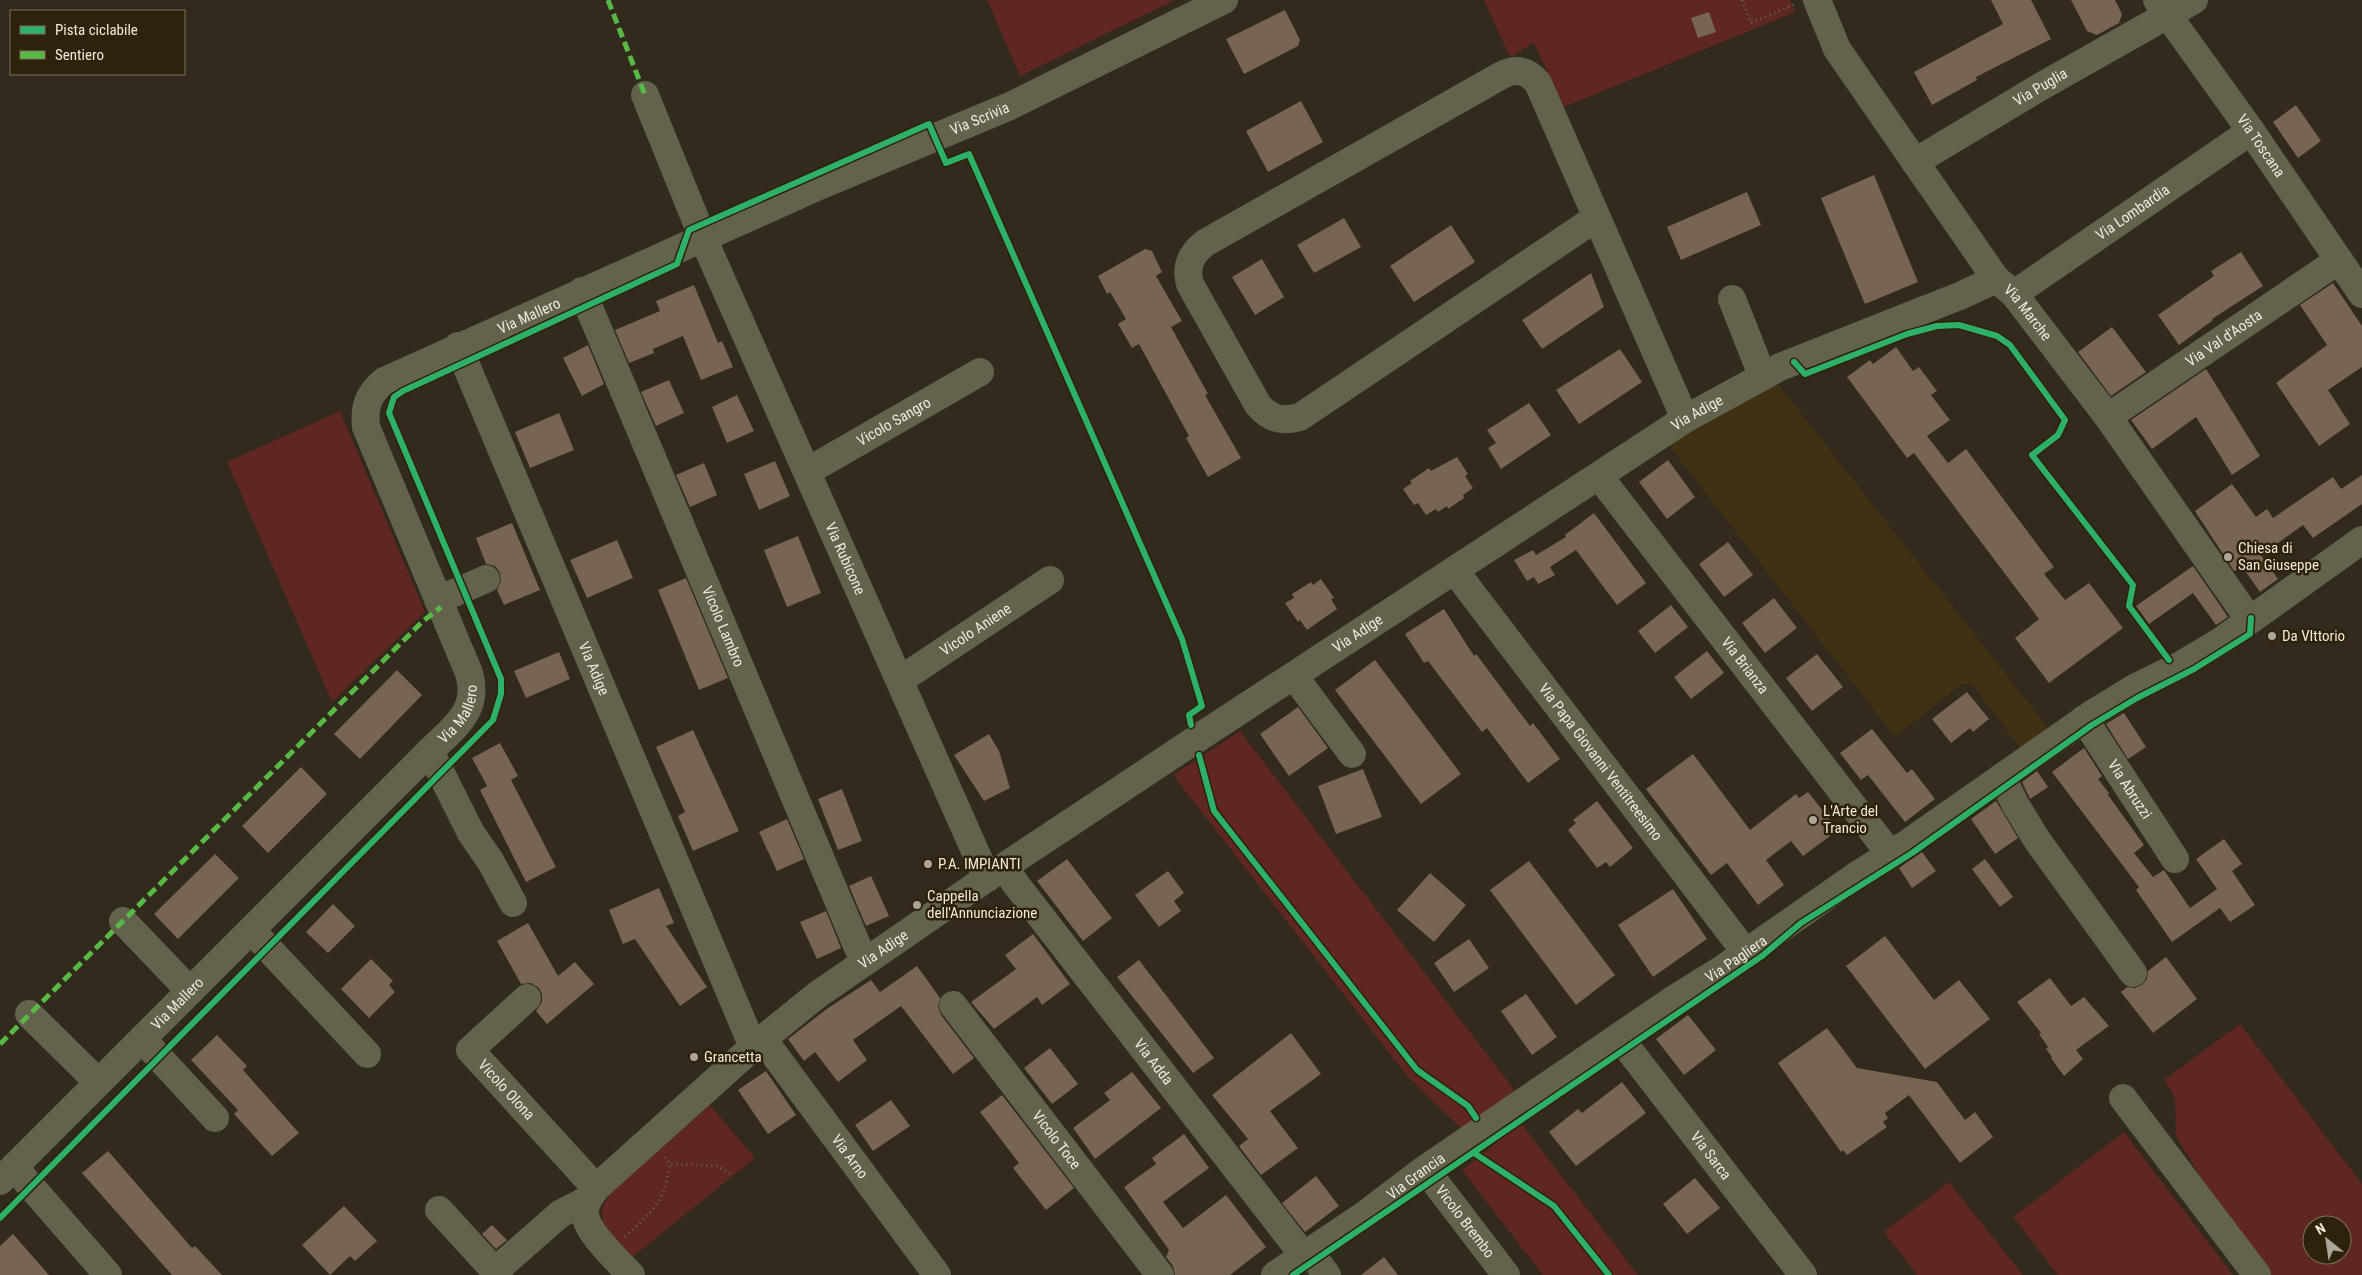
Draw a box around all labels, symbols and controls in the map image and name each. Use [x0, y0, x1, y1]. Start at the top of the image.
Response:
legend [10, 10, 185, 75]
text: Pista ciclabile [55, 21, 138, 39]
text: Sentiero [55, 46, 104, 64]
street label: Via Puglia [2010, 64, 2071, 110]
street label: Via Scrivia [947, 98, 1012, 139]
street label: Via Toscana [2233, 111, 2289, 181]
street label: Via Lombardia [2092, 181, 2173, 244]
street label: Via Marche [2000, 280, 2055, 344]
street label: Via Mallero [495, 294, 563, 338]
street label: Via Val d'Aosta [2182, 306, 2265, 371]
street label: Via Adige [1668, 391, 1726, 435]
street label: Vicolo Sangro [854, 393, 934, 450]
street label: Via Rubicone [821, 520, 869, 598]
place label: Chiesa di San Giuseppe [2238, 539, 2319, 574]
marker: Chiesa di San Giuseppe [2222, 551, 2234, 563]
street label: Vicolo Lambro [698, 584, 748, 670]
street label: Vicolo Aniene [937, 599, 1015, 660]
street label: Via Adige [1329, 610, 1386, 657]
place label: Da VIttorio [2282, 627, 2345, 645]
marker: Da VIttorio [2266, 630, 2278, 642]
street label: Via Brianza [1717, 633, 1772, 697]
street label: Via Adige [575, 639, 613, 698]
street label: Via Papa Giovanni Ventitreesimo [1535, 680, 1666, 844]
street label: Via Mallero [434, 685, 481, 747]
street label: Via Abruzzi [2104, 756, 2156, 822]
place label: L'Arte del Trancio [1823, 802, 1878, 837]
marker: L'Arte del Trancio [1807, 814, 1819, 826]
place label: P.A. IMPIANTI [938, 855, 1021, 873]
marker: P.A. IMPIANTI [922, 858, 934, 870]
place label: Cappella dell'Annunciazione [927, 887, 1037, 922]
marker: Cappella dell'Annunciazione [911, 899, 923, 911]
street label: Via Adige [855, 926, 912, 973]
street label: Via Pagliera [1702, 932, 1770, 987]
street label: Via Mallero [147, 973, 208, 1034]
street label: Via Adda [1130, 1035, 1177, 1088]
place label: Grancetta [704, 1048, 762, 1066]
marker: Grancetta [688, 1051, 700, 1063]
street label: Vicolo Olona [474, 1056, 538, 1124]
street label: Vicolo Toce [1028, 1107, 1085, 1173]
street label: Via Sarca [1686, 1128, 1735, 1183]
street label: Via Arno [827, 1131, 872, 1182]
street label: Via Grancia [1383, 1149, 1448, 1204]
street label: Vicolo Brembo [1432, 1182, 1499, 1261]
north arrow [2302, 1215, 2352, 1265]
text: N [2313, 1220, 2328, 1238]

